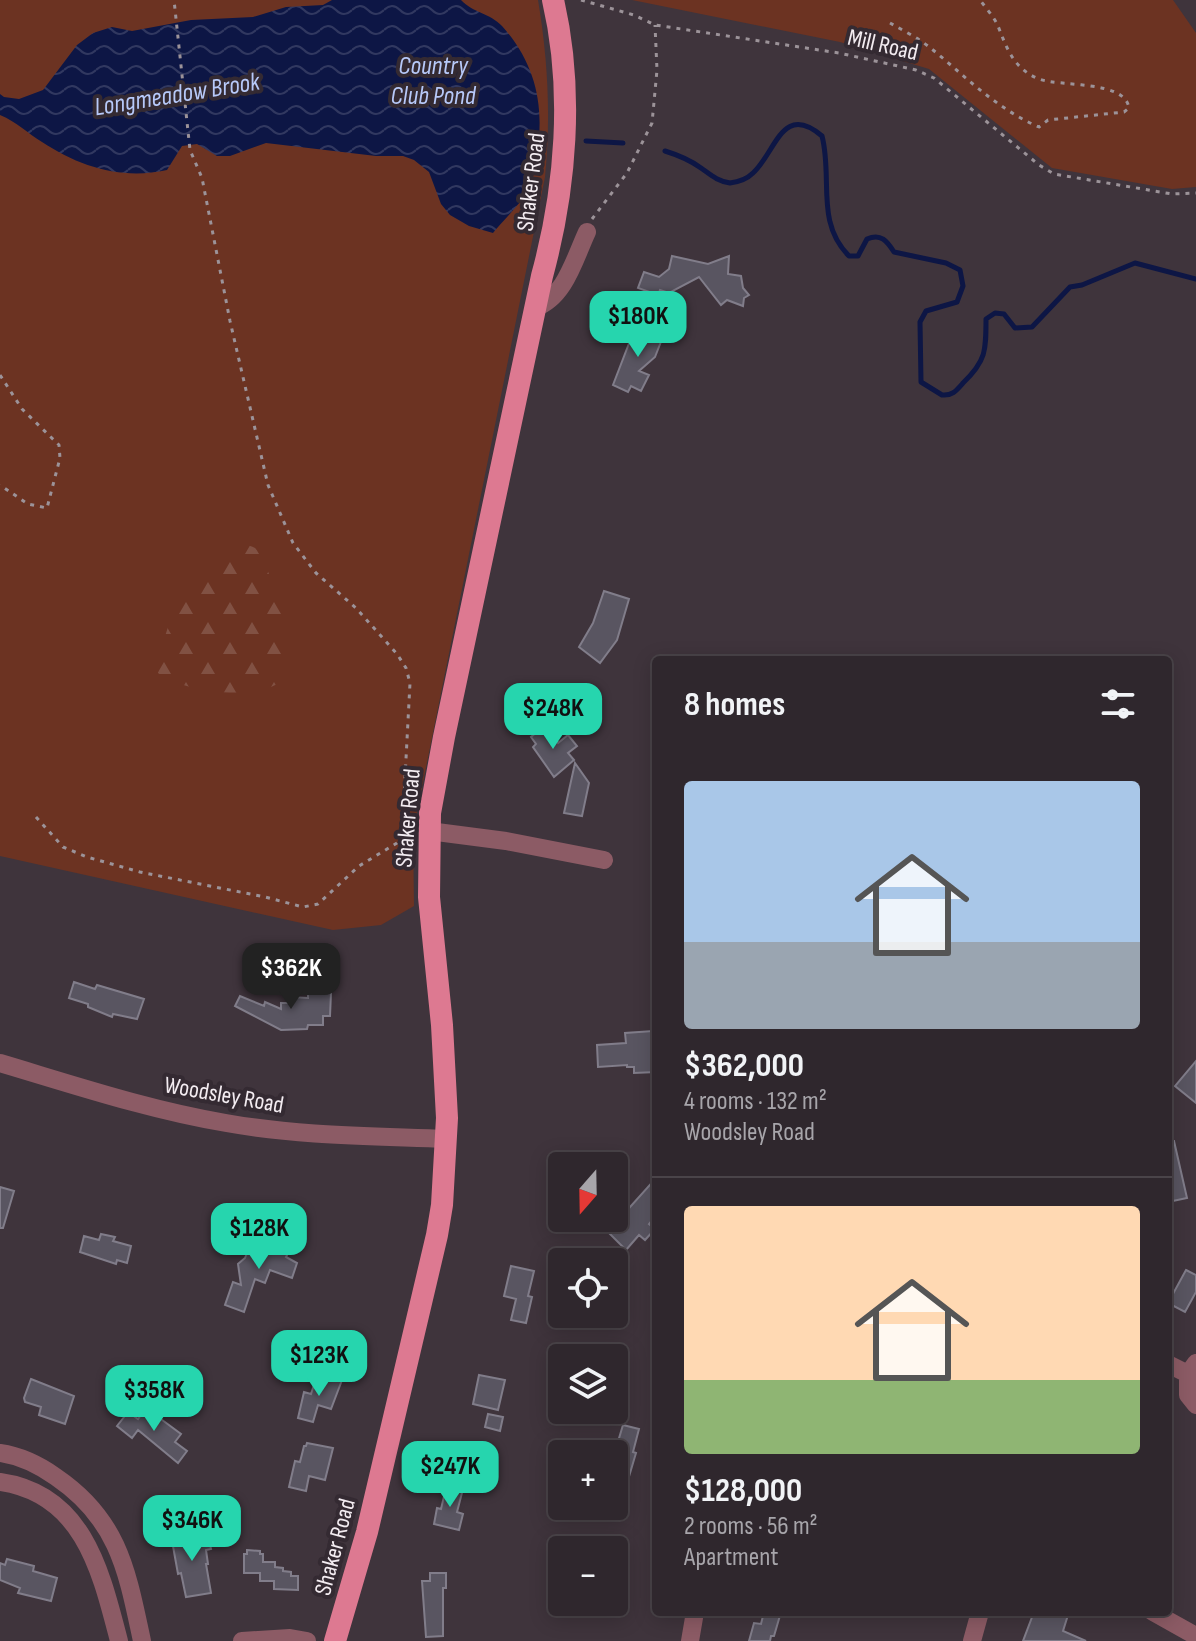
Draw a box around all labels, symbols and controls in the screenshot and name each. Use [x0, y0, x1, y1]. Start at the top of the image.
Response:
street label: Mill Road [845, 23, 921, 67]
water label: Country Club Pond [390, 51, 477, 112]
water label: Longmeadow Brook [92, 66, 263, 123]
street label: Shaker Road [511, 131, 551, 233]
pin: $180K [582, 291, 694, 359]
text: $180K [608, 301, 668, 332]
icon: filters [1096, 682, 1140, 726]
pin: $248K [497, 683, 609, 751]
text: 8 homes [684, 684, 785, 725]
text: $248K [522, 693, 584, 724]
street label: Shaker Road [389, 767, 427, 869]
icon: home [840, 833, 984, 977]
pin: $362K [235, 943, 347, 1011]
text: $362K [260, 953, 322, 984]
text: $362,000 [684, 1045, 804, 1086]
street label: Woodsley Road [162, 1070, 286, 1120]
text: 4 rooms · 132 m² [684, 1086, 827, 1117]
text: Woodsley Road [684, 1117, 815, 1148]
north arrow [548, 1152, 628, 1232]
map controls [548, 1152, 628, 1616]
pin: $128K [203, 1203, 315, 1271]
text: $128K [229, 1213, 289, 1244]
button: locate [548, 1248, 628, 1328]
icon: home [840, 1258, 984, 1402]
pin: $123K [263, 1330, 375, 1398]
text: $123K [289, 1340, 349, 1371]
button: layers [548, 1344, 628, 1424]
pin: $358K [98, 1365, 210, 1433]
text: $358K [123, 1375, 185, 1406]
button: + [548, 1440, 628, 1520]
pin: $247K [394, 1441, 506, 1509]
text: $247K [420, 1451, 480, 1482]
text: $128,000 [684, 1470, 802, 1511]
pin: $346K [136, 1495, 248, 1563]
street label: Shaker Road [308, 1495, 362, 1599]
text: $346K [161, 1505, 223, 1536]
text: 2 rooms · 56 m² [684, 1511, 818, 1542]
button: − [548, 1536, 628, 1616]
text: Apartment [684, 1542, 778, 1573]

